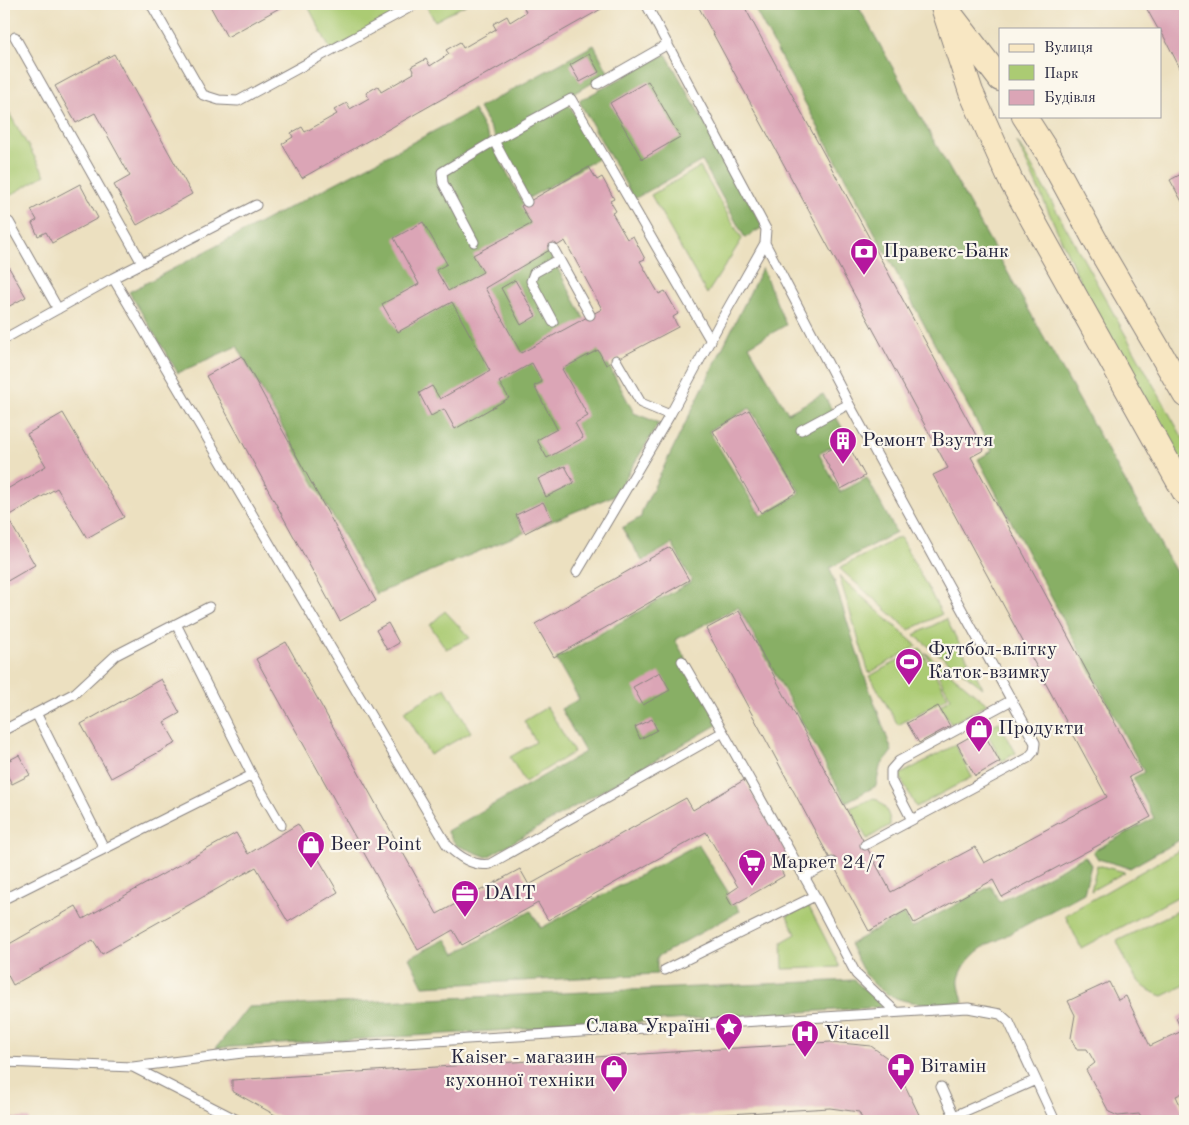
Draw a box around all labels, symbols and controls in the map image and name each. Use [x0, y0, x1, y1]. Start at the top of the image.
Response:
legend [999, 28, 1162, 118]
text: Вулиця [1044, 41, 1093, 56]
text: Парк [1044, 67, 1079, 82]
text: Будівля [1044, 91, 1096, 106]
bank icon: Правекс-Банк [849, 237, 879, 276]
place label: Правекс-Банк [883, 242, 1009, 262]
building icon: Ремонт Взуття [828, 426, 858, 465]
place label: Ремонт Взуття [862, 431, 993, 451]
place label: Футбол-влітку Каток-взимку [928, 640, 1058, 683]
sports icon: Футбол-влітку Каток-взимку [894, 647, 924, 686]
shop icon: Продукти [964, 714, 994, 753]
place label: Продукти [998, 719, 1084, 739]
shop icon: Beer Point [296, 830, 326, 869]
place label: Beer Point [330, 835, 422, 855]
supermarket icon: Маркет 24/7 [737, 848, 767, 887]
place label: Маркет 24/7 [771, 853, 886, 873]
office icon: DAIT [450, 879, 480, 918]
place label: DAIT [484, 884, 536, 904]
place icon: Слава Україні [714, 1012, 744, 1051]
place label: Слава Україні [586, 1017, 710, 1037]
hospital icon: Vitacell [790, 1019, 820, 1058]
place label: Vitacell [824, 1024, 890, 1044]
place label: Kaiser - магазин кухонної техніки [445, 1048, 595, 1091]
pharmacy icon: Вітамін [886, 1052, 916, 1091]
shop icon: Kaiser - магазин кухонної техніки [599, 1054, 629, 1093]
place label: Вітамін [920, 1057, 986, 1077]

